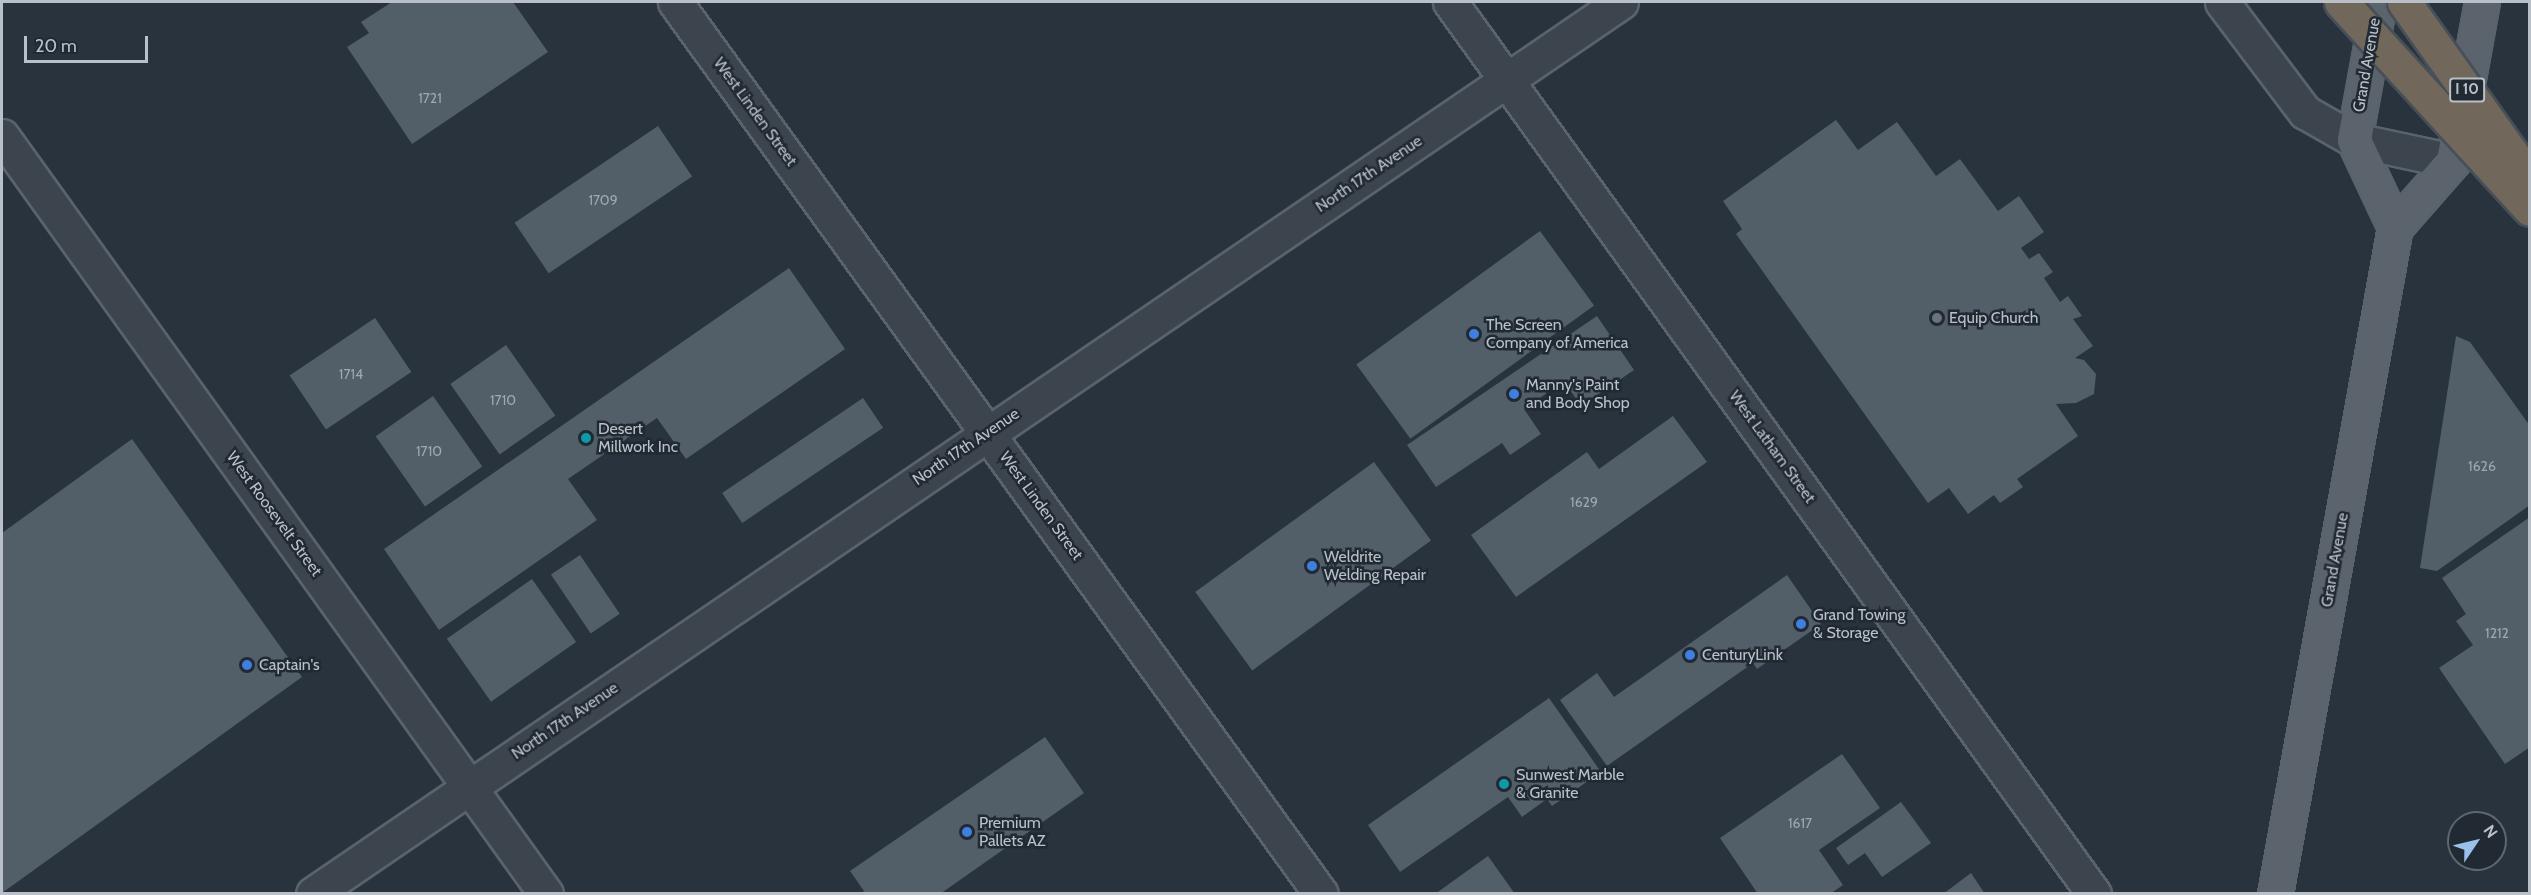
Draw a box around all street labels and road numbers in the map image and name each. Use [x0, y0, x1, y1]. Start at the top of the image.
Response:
street label: Grand Avenue [2349, 16, 2385, 114]
street label: West Linden Street [709, 54, 801, 170]
road number: I 10 [2449, 78, 2485, 102]
street label: North 17th Avenue [1312, 131, 1426, 217]
street label: West Latham Street [1725, 387, 1819, 507]
street label: North 17th Avenue [909, 404, 1023, 490]
street label: West Roosevelt Street [222, 448, 326, 580]
street label: West Linden Street [995, 448, 1087, 564]
street label: Grand Avenue [2317, 511, 2353, 609]
street label: North 17th Avenue [508, 678, 622, 764]

